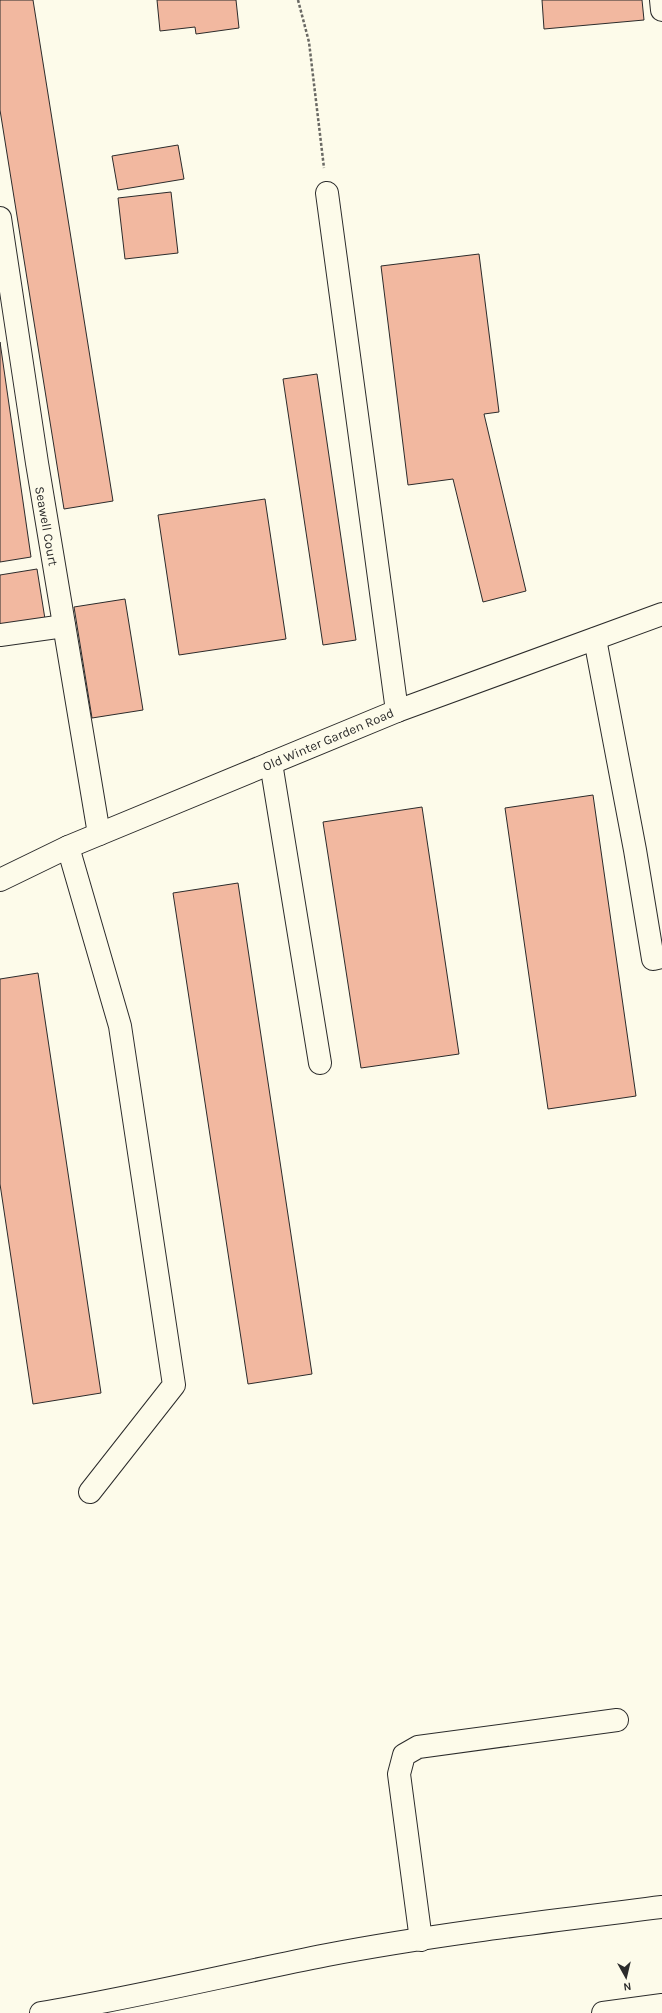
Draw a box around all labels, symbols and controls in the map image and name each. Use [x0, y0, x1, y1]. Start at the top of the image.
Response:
street label: Seawell Court [32, 485, 61, 567]
street label: Old Winter Garden Road [260, 705, 396, 774]
north arrow [606, 1957, 646, 1997]
text: N [623, 1979, 632, 1993]

